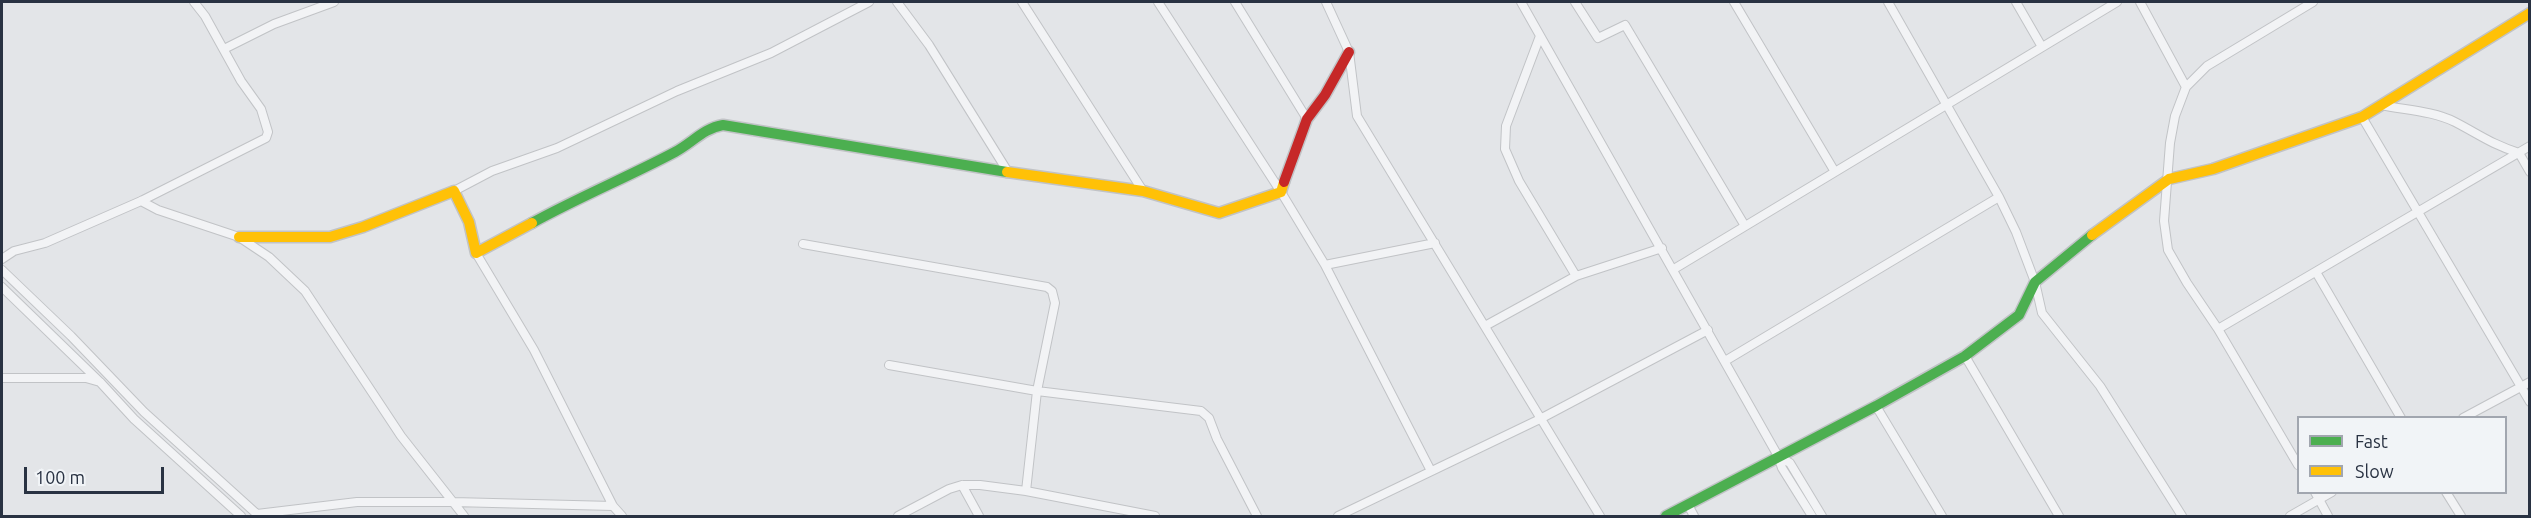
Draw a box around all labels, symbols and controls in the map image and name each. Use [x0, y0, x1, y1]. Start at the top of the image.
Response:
legend [2297, 416, 2507, 494]
text: Fast [2355, 431, 2388, 451]
scale bar [27, 455, 166, 493]
text: Slow [2355, 461, 2394, 481]
text: 100 m [35, 467, 85, 487]

